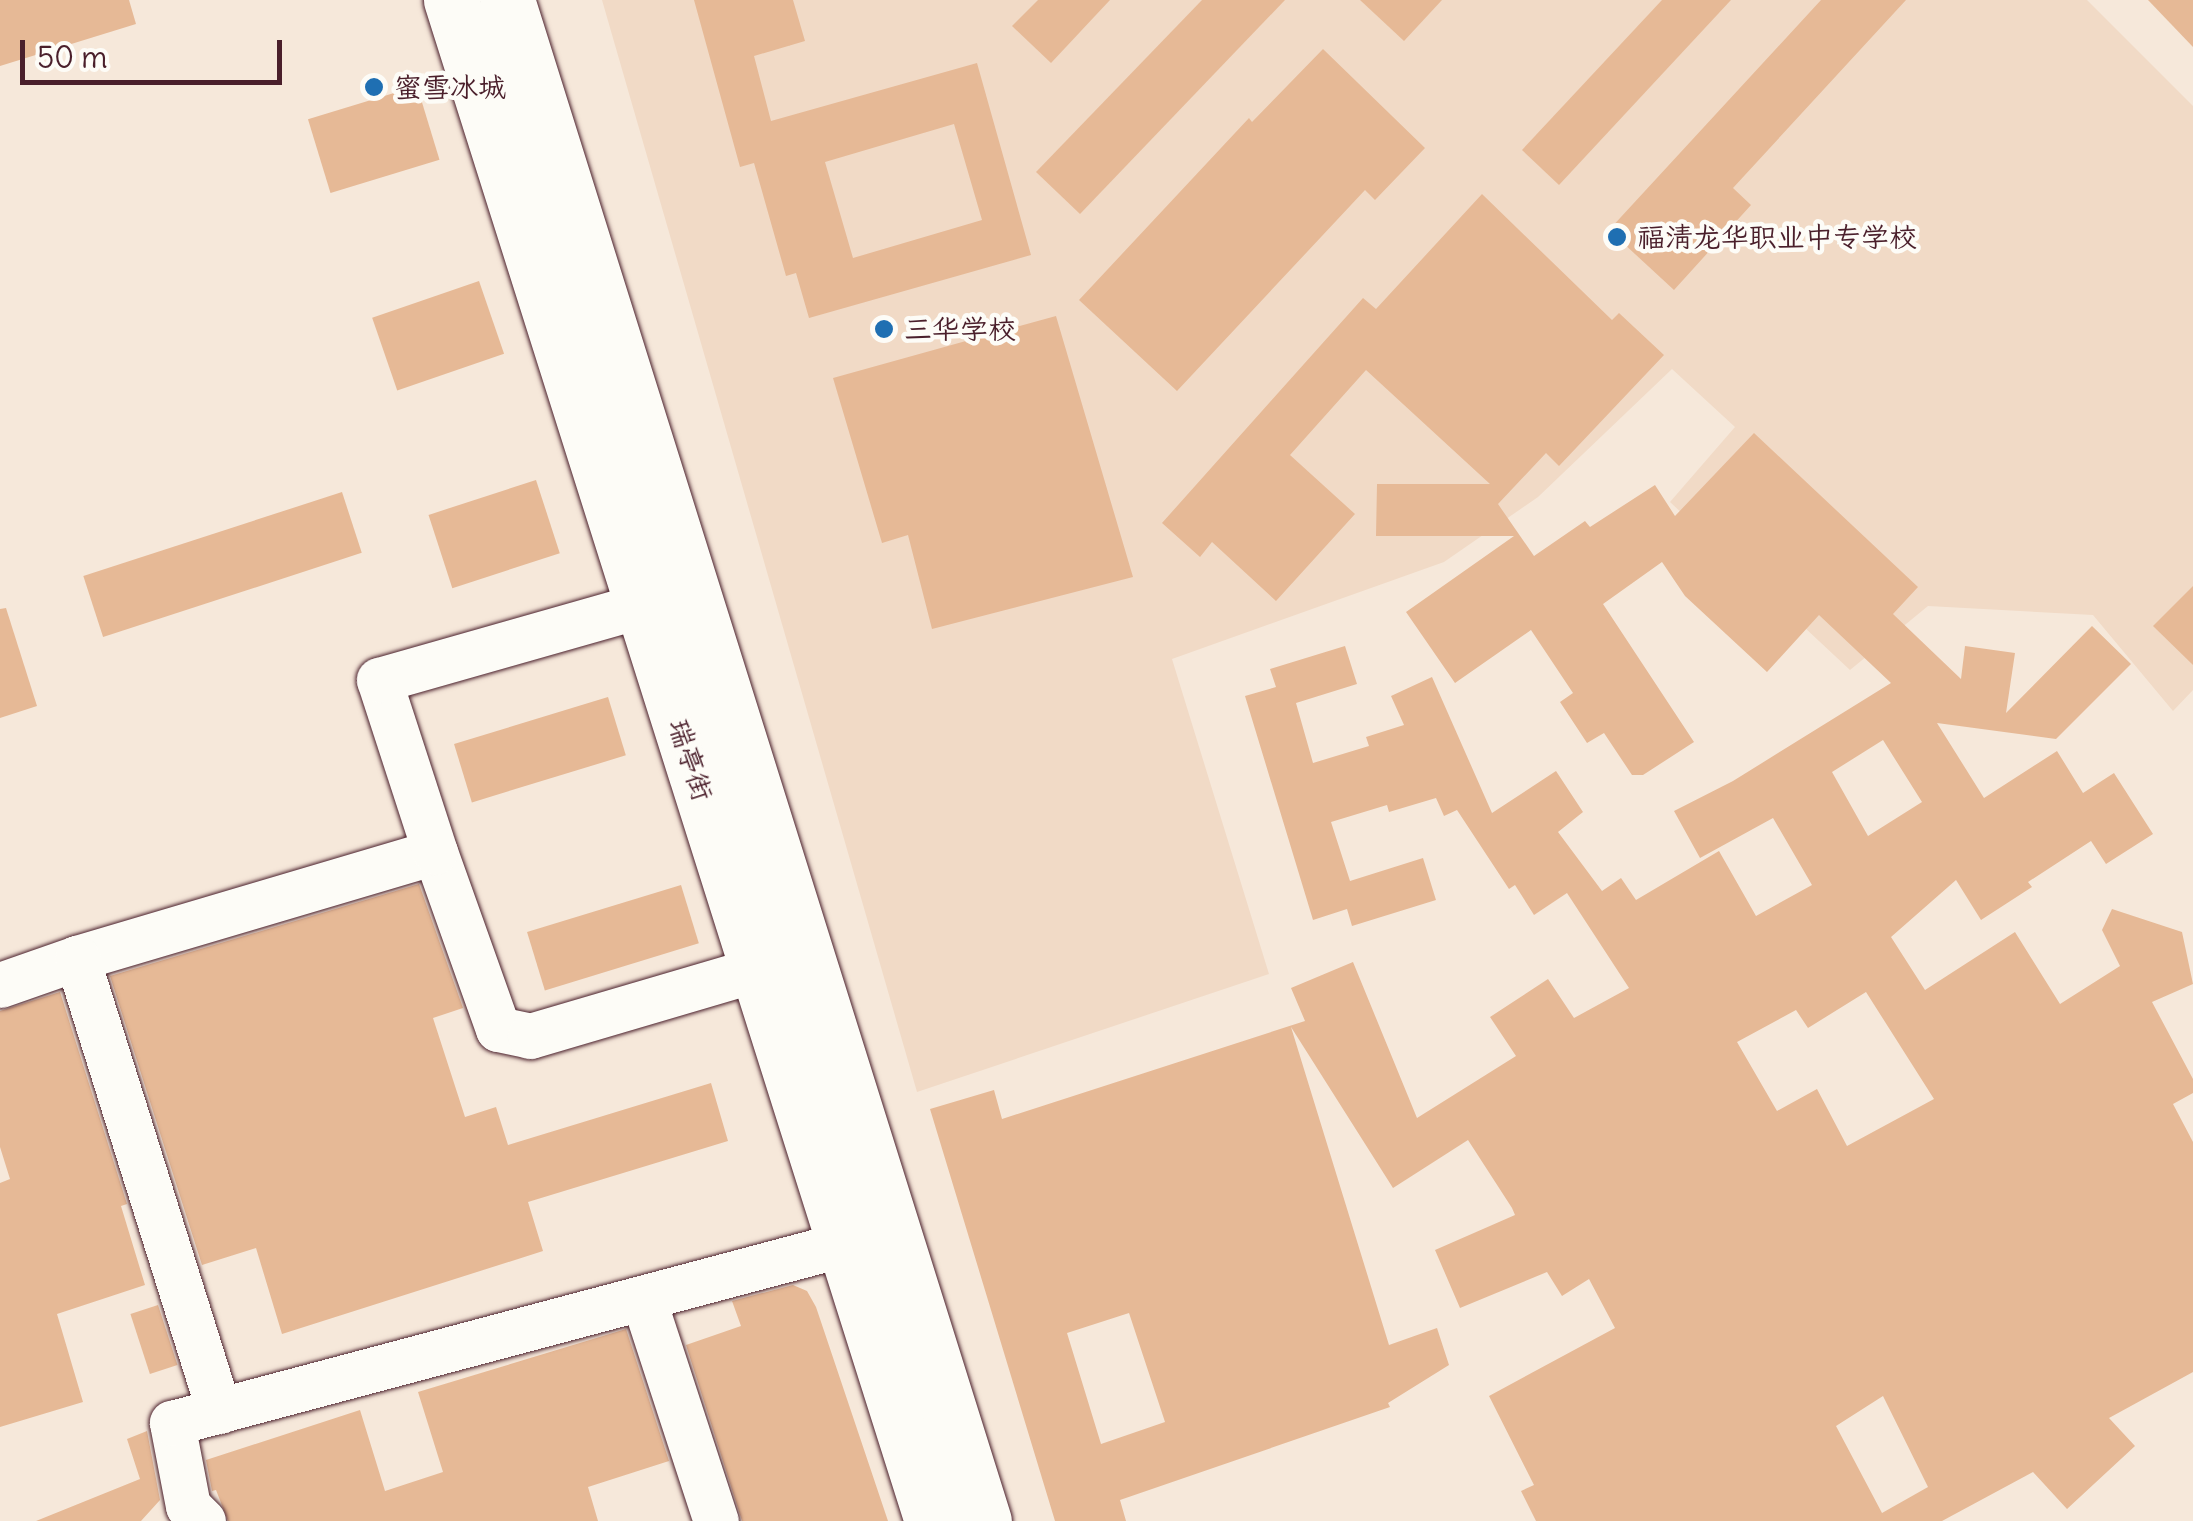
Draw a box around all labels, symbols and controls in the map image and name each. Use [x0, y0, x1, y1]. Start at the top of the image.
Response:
scale bar [25, 20, 288, 82]
text: 50 m [37, 38, 107, 76]
place label: 蜜雪冰城 [394, 70, 506, 104]
marker: 蜜雪冰城 [363, 76, 385, 98]
place label: 福清龙华职业中专学校 [1637, 220, 1917, 254]
marker: 福清龙华职业中专学校 [1606, 226, 1628, 248]
place label: 三华学校 [904, 312, 1016, 346]
marker: 三华学校 [873, 318, 895, 340]
street label: 瑞亭街 [662, 715, 720, 805]

